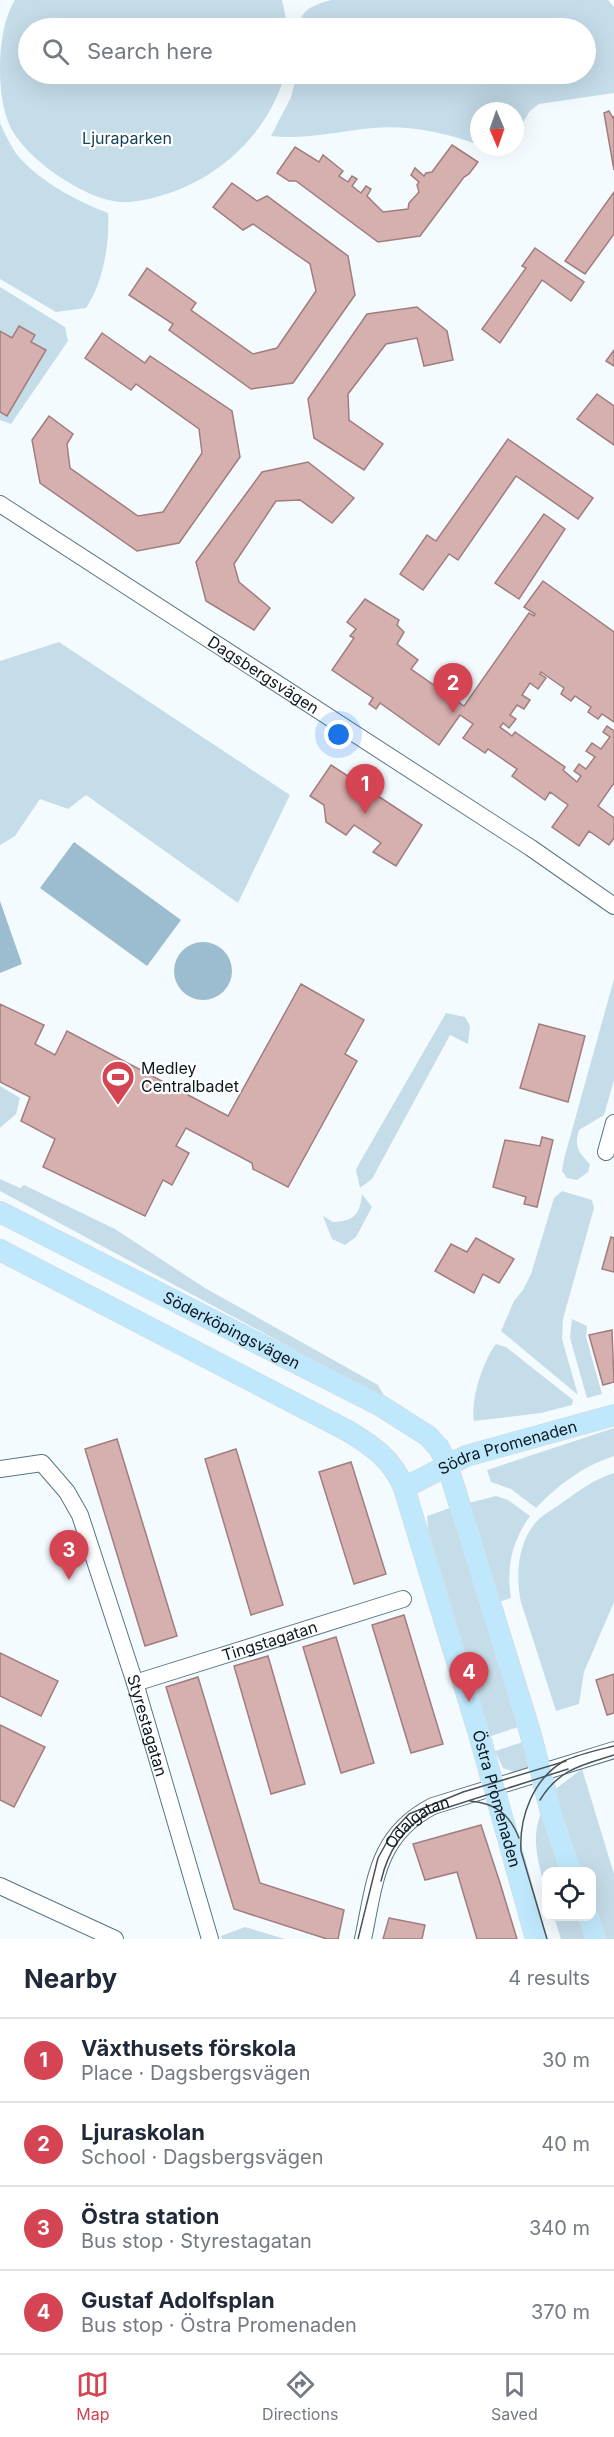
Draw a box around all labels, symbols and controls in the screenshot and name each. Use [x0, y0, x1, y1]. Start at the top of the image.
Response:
search box [18, 18, 596, 84]
icon: search [39, 35, 72, 68]
text: Search here [87, 38, 213, 64]
north arrow [470, 102, 524, 156]
park label: Ljuraparken [82, 128, 172, 148]
street label: Dagsbergsvägen [204, 631, 323, 718]
pin: 2 [434, 664, 472, 713]
your location [324, 720, 353, 749]
pin: 1 [346, 764, 385, 814]
place label: Medley Centralbadet [141, 1058, 239, 1096]
sports icon: Medley Centralbadet [100, 1059, 136, 1106]
street label: Söderköpingsvägen [160, 1287, 304, 1373]
street label: Södra Promenaden [434, 1416, 579, 1479]
pin: 3 [50, 1530, 88, 1580]
street label: Tingstagatan [219, 1617, 320, 1665]
pin: 4 [450, 1652, 488, 1702]
street label: Styrestagatan [123, 1672, 172, 1779]
street label: Östra Promenaden [468, 1728, 526, 1869]
street label: Odalgatan [380, 1792, 452, 1852]
map controls [542, 1867, 596, 1921]
button: locate [542, 1867, 596, 1921]
text: Nearby [24, 1963, 117, 1994]
text: 4 results [508, 1966, 590, 1990]
text: Växthusets förskola [81, 2035, 296, 2061]
text: 1 [39, 2048, 48, 2072]
text: 30 m [542, 2048, 590, 2072]
text: Place · Dagsbergsvägen [81, 2061, 310, 2085]
text: Ljuraskolan [81, 2119, 205, 2145]
text: 2 [37, 2132, 50, 2156]
text: 40 m [541, 2132, 590, 2156]
text: School · Dagsbergsvägen [81, 2145, 323, 2169]
text: Östra station [81, 2203, 219, 2229]
text: 3 [37, 2216, 50, 2240]
text: 340 m [529, 2216, 590, 2240]
text: Bus stop · Styrestagatan [81, 2229, 312, 2253]
text: Gustaf Adolfsplan [81, 2287, 275, 2313]
text: 4 [37, 2300, 50, 2324]
text: 370 m [531, 2300, 590, 2324]
text: Bus stop · Östra Promenaden [81, 2313, 357, 2337]
tab: Map [76, 2368, 110, 2424]
tab: Directions [262, 2368, 338, 2424]
tab: Saved [491, 2368, 538, 2424]

